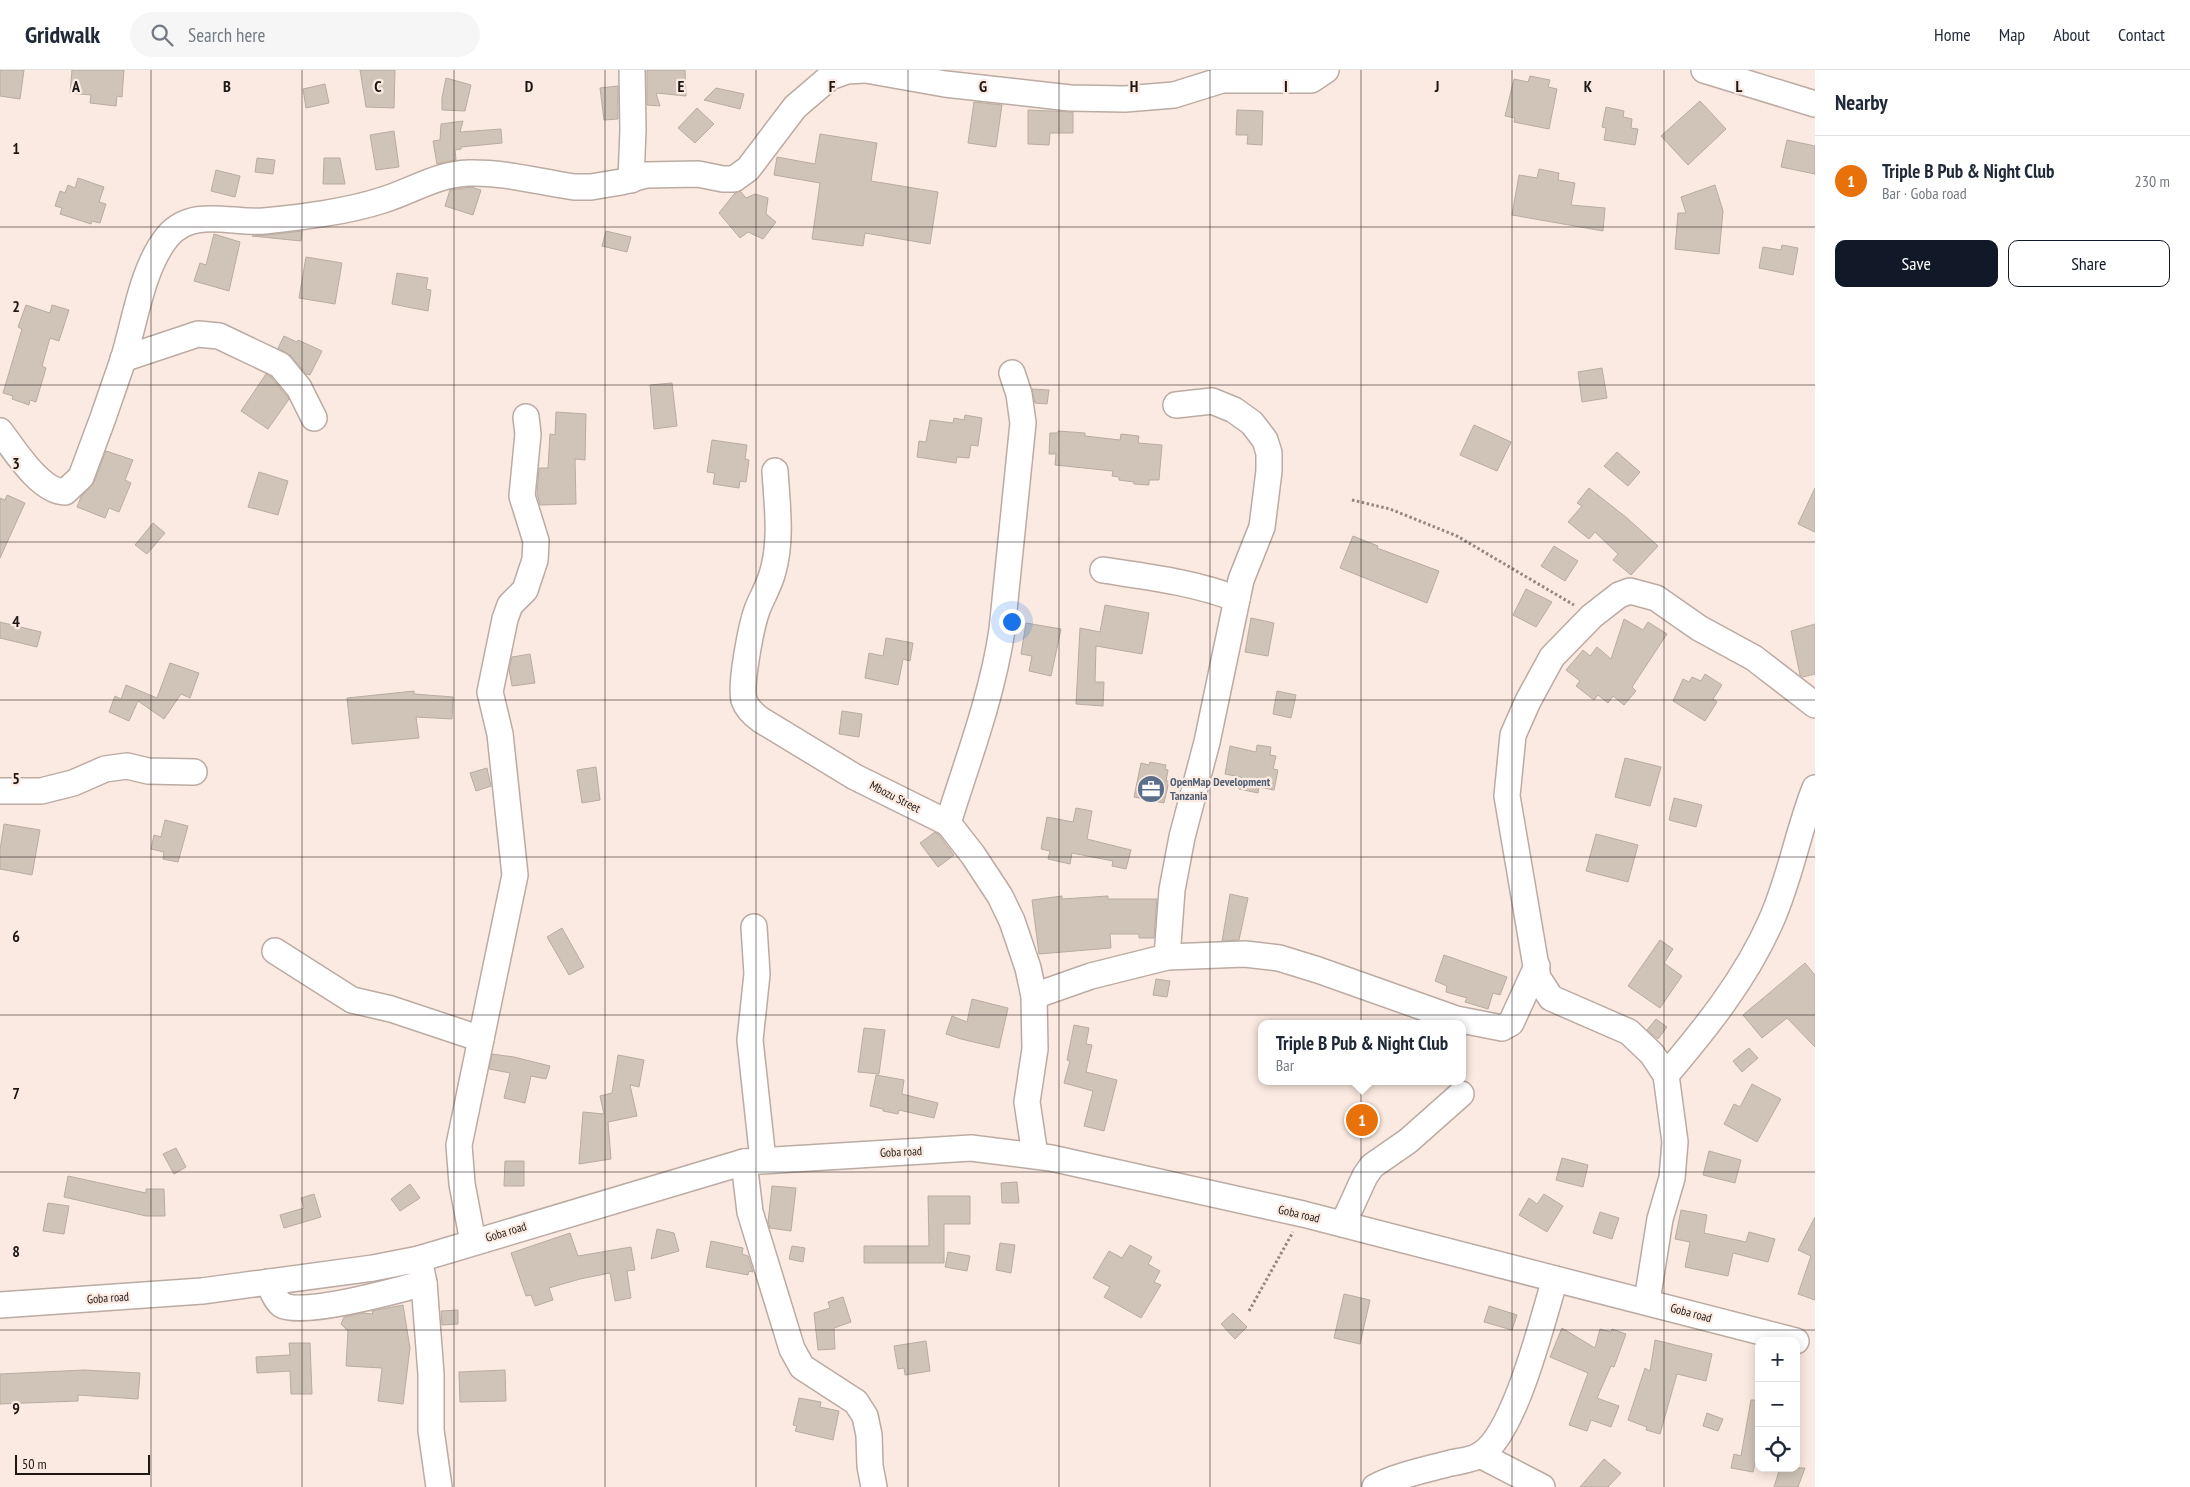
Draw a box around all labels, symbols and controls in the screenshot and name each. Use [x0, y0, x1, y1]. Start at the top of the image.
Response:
search box [130, 12, 480, 57]
text: Gridwalk [25, 19, 100, 50]
icon: search [148, 21, 176, 49]
text: Search here [188, 23, 265, 47]
text: Home [1934, 23, 1971, 46]
text: Map [1999, 23, 2025, 46]
text: About [2053, 23, 2090, 46]
text: Contact [2118, 23, 2165, 46]
text: A [71, 76, 81, 96]
text: B [223, 76, 231, 96]
text: C [374, 76, 382, 96]
text: D [525, 76, 534, 96]
text: E [678, 76, 685, 96]
text: F [829, 76, 836, 96]
text: G [979, 76, 987, 96]
text: H [1130, 76, 1138, 96]
text: I [1284, 76, 1288, 96]
text: J [1434, 76, 1439, 96]
text: K [1584, 76, 1593, 96]
text: L [1736, 76, 1743, 96]
text: Nearby [1835, 89, 1888, 116]
text: 1 [12, 138, 20, 158]
text: Triple B Pub & Night Club [1882, 159, 2054, 183]
text: 1 [1847, 171, 1855, 191]
text: 230 m [2135, 171, 2170, 191]
text: Bar · Goba road [1882, 183, 1967, 203]
button: Save [1835, 240, 1998, 287]
button: Share [2008, 240, 2170, 287]
text: 2 [12, 296, 20, 316]
text: 3 [12, 453, 20, 473]
your location [999, 609, 1025, 635]
text: 4 [12, 611, 20, 631]
text: 5 [12, 768, 20, 788]
office icon: OpenMap Development Tanzania [1136, 774, 1166, 804]
place label: OpenMap Development Tanzania [1170, 774, 1271, 803]
street label: Mbozu Street [867, 777, 924, 816]
text: 6 [12, 926, 20, 946]
popup [1258, 1020, 1466, 1085]
text: Triple B Pub & Night Club [1276, 1031, 1448, 1055]
text: Bar [1276, 1055, 1294, 1075]
text: 7 [12, 1083, 20, 1103]
pin: 1 [1346, 1101, 1378, 1139]
street label: Goba road [880, 1143, 922, 1160]
street label: Goba road [1277, 1201, 1321, 1226]
street label: Goba road [484, 1218, 528, 1245]
text: 8 [12, 1241, 20, 1261]
street label: Goba road [86, 1289, 129, 1306]
street label: Goba road [1669, 1300, 1713, 1325]
map controls [1755, 1337, 1800, 1472]
button: + [1755, 1337, 1800, 1382]
button: − [1755, 1382, 1800, 1427]
text: 9 [12, 1398, 20, 1418]
button: locate [1755, 1427, 1800, 1472]
scale bar [15, 1452, 150, 1475]
text: 50 m [22, 1455, 47, 1473]

